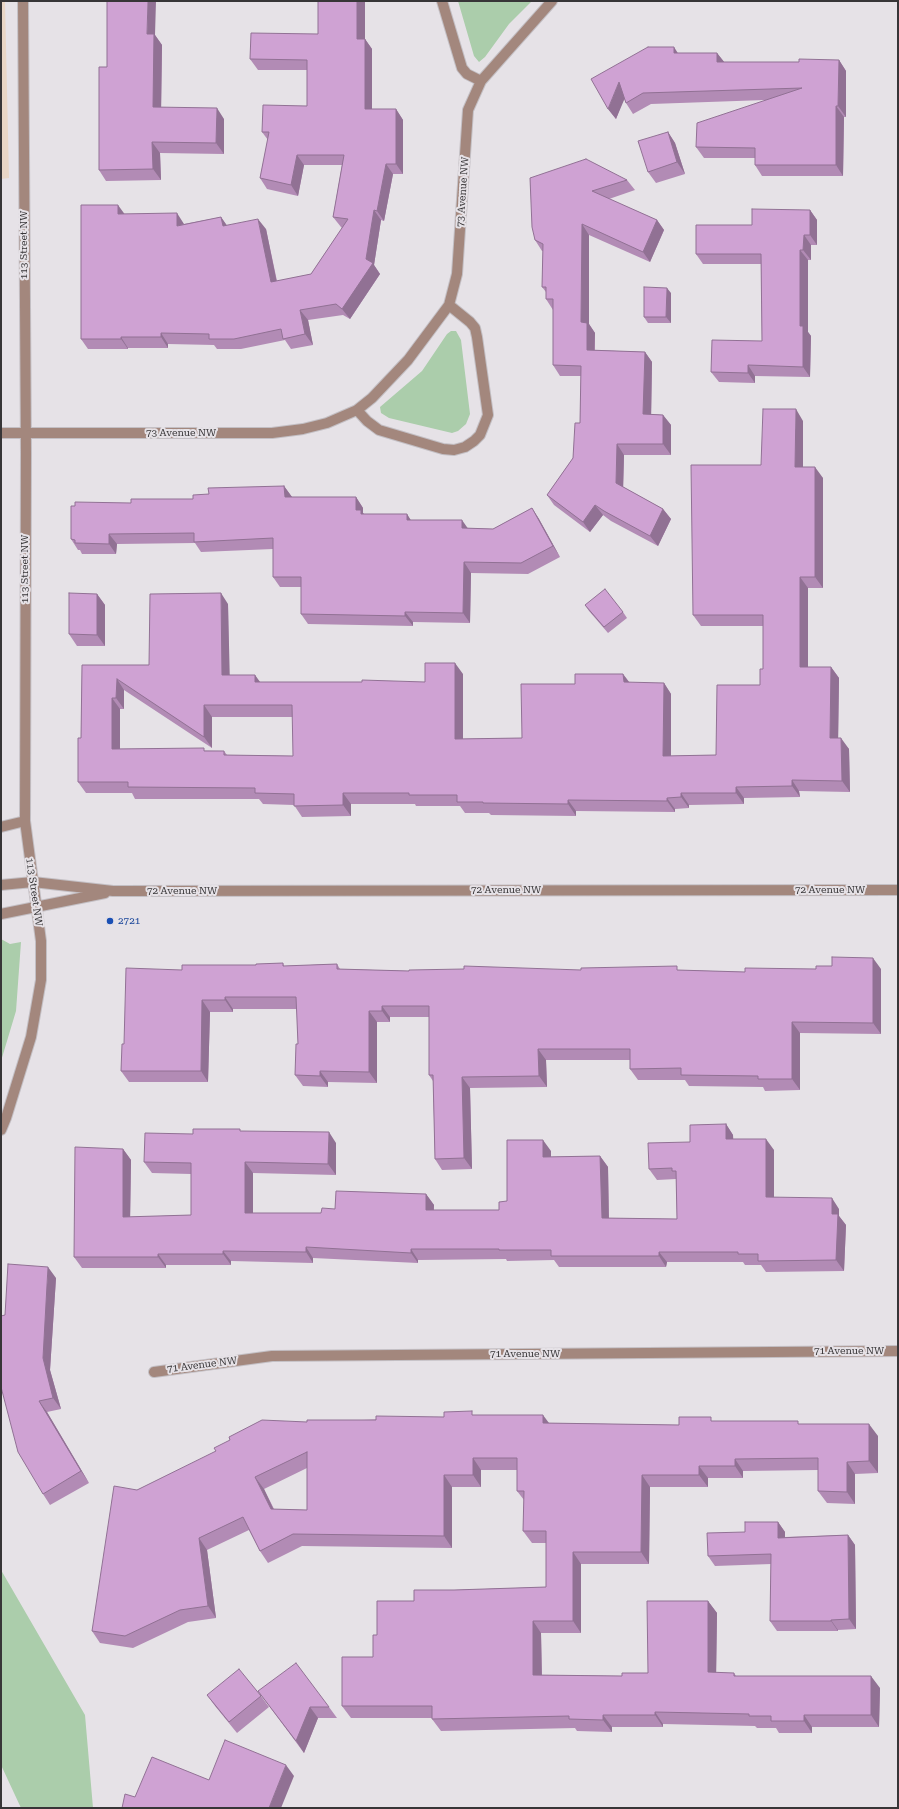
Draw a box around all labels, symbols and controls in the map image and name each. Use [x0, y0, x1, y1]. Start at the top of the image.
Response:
street label: 73 Avenue NW [455, 157, 471, 227]
street label: 113 Street NW [18, 211, 30, 279]
street label: 73 Avenue NW [146, 427, 216, 439]
street label: 113 Street NW [19, 535, 31, 603]
street label: 113 Street NW [23, 857, 45, 927]
street label: 72 Avenue NW [471, 884, 541, 896]
street label: 72 Avenue NW [795, 884, 865, 896]
street label: 72 Avenue NW [147, 885, 217, 897]
place label: 2721 [118, 915, 140, 927]
marker: 2721 [105, 916, 115, 926]
street label: 71 Avenue NW [814, 1345, 884, 1357]
street label: 71 Avenue NW [490, 1348, 560, 1360]
street label: 71 Avenue NW [166, 1355, 238, 1375]

